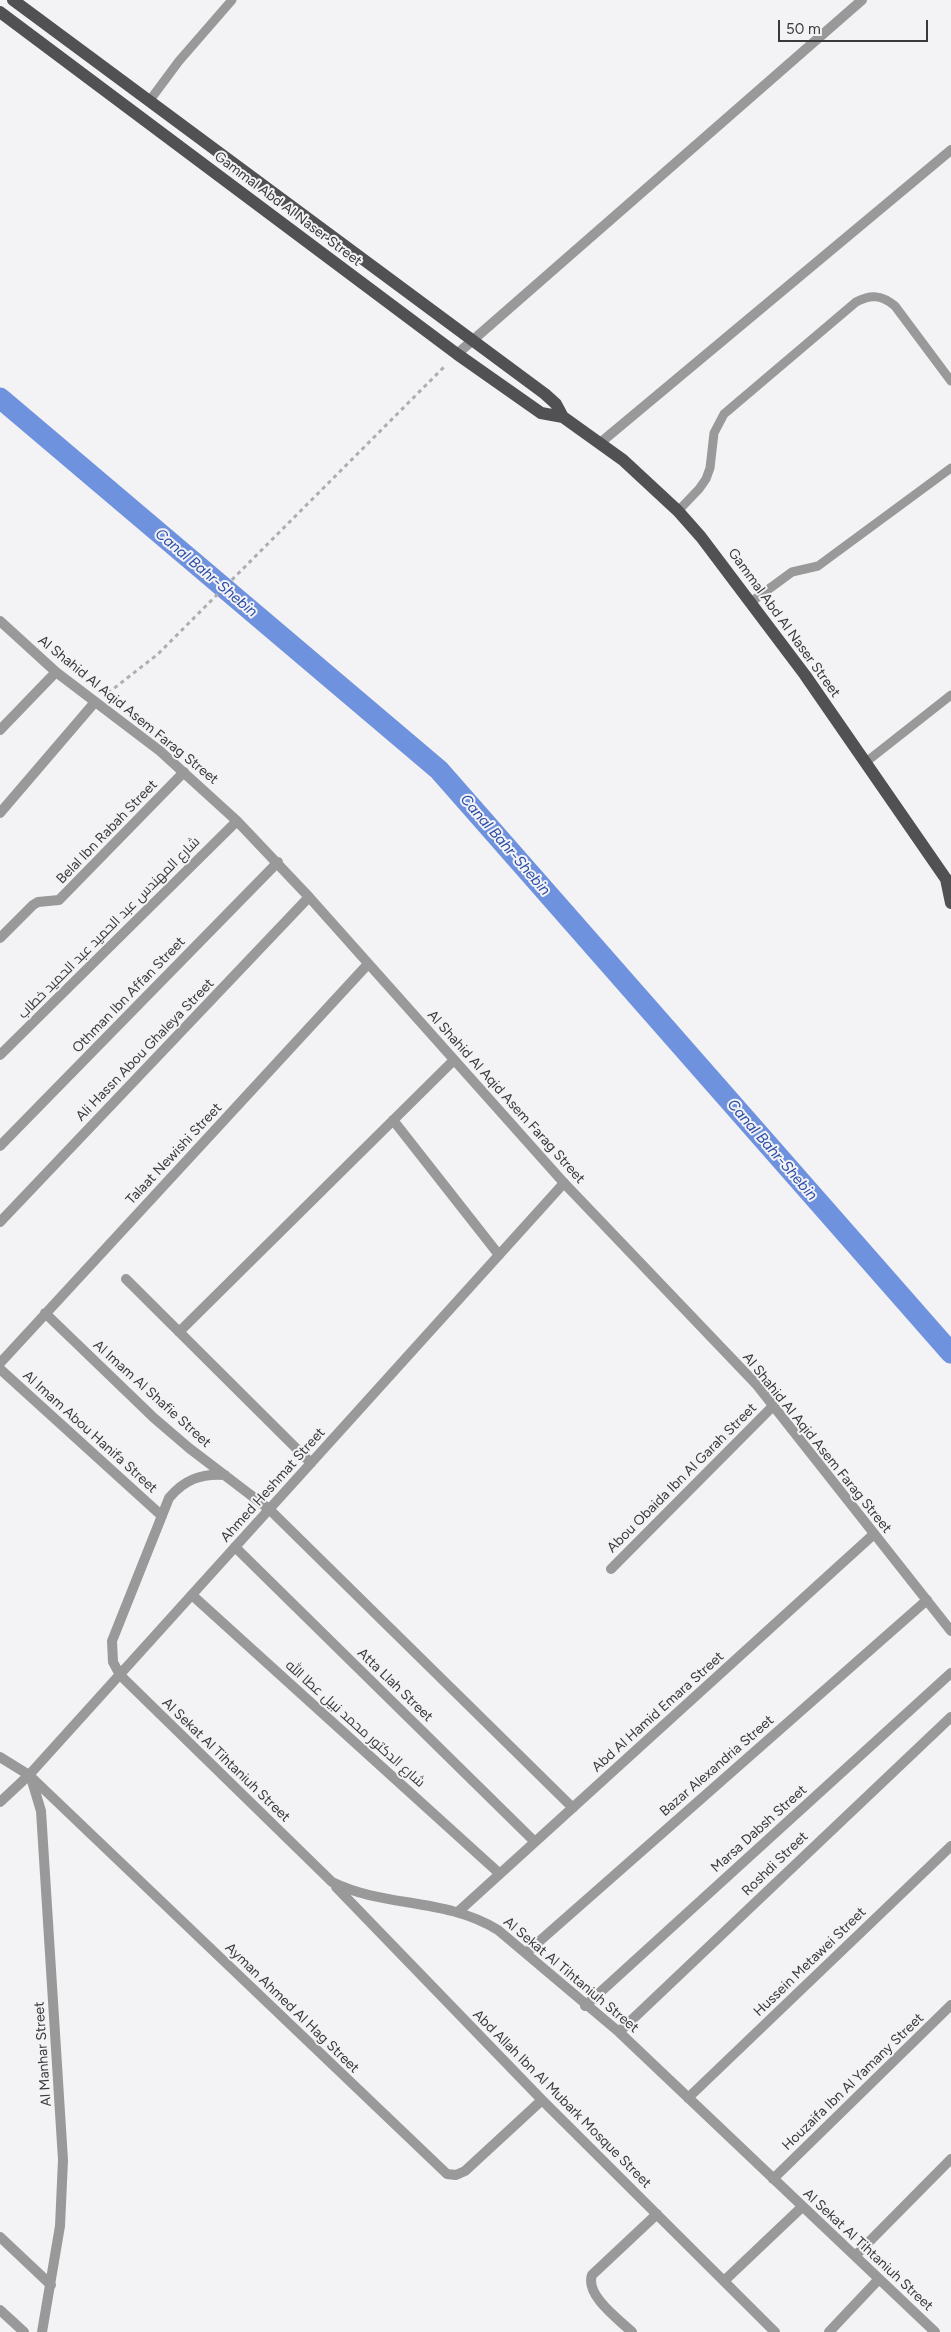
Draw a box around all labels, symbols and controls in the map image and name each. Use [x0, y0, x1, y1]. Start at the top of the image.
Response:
scale bar [781, 10, 931, 42]
text: 50 m [786, 20, 821, 38]
street label: Gammal Abd Al Naser Street [211, 148, 365, 270]
water label: Canal Bahr-Shebin [151, 525, 261, 621]
street label: Gammal Abd Al Naser Street [724, 545, 844, 701]
street label: Al Shahid Al Aqid Asem Farag Street [34, 632, 222, 788]
street label: Belal Ibn Rabah Street [53, 777, 161, 887]
water label: Canal Bahr-Shebin [456, 791, 554, 899]
street label: شارع المهندس عبد الحميد عبد الحميد خطاب [15, 834, 203, 1022]
street label: Othman Ibn Affan Street [69, 933, 189, 1057]
street label: Ali Hassn Abou Ghaleya Street [72, 975, 218, 1125]
street label: Al Shahid Al Aqid Asem Farag Street [424, 1007, 588, 1187]
water label: Canal Bahr-Shebin [723, 1096, 821, 1204]
street label: Talaat Newishi Street [123, 1100, 225, 1208]
street label: Al Imam Al Shafie Street [90, 1337, 214, 1451]
street label: Al Shahid Al Aqid Asem Farag Street [739, 1349, 895, 1537]
street label: Al Imam Abou Hanifa Street [19, 1367, 161, 1497]
street label: Abou Obaida Ibn Al Garah Street [604, 1400, 760, 1556]
street label: Ahmed Heshmat Street [217, 1424, 329, 1546]
street label: Atta Llah Street [354, 1645, 436, 1725]
street label: Abd Al Hamid Emara Street [589, 1648, 727, 1776]
street label: شارع الدكتور محمد نبيل عطا الله [282, 1657, 428, 1791]
street label: Al Sekat Al Tihtaniuh Street [159, 1694, 293, 1826]
street label: Bazar Alexandria Street [657, 1712, 777, 1820]
street label: Marsa Dabsh Street [708, 1782, 810, 1876]
street label: Roshdi Street [738, 1828, 812, 1900]
street label: Hussein Metawei Street [750, 1904, 870, 2020]
street label: Al Sekat Al Tihtaniuh Street [500, 1914, 642, 2036]
street label: Ayman Ahmed Al Hag Street [221, 1939, 363, 2077]
street label: Al Manhar Street [31, 2001, 55, 2107]
street label: Abd Allah Ibn Al Mubark Mosque Street [469, 2006, 655, 2192]
street label: Houzaifa Ibn Al Yamany Street [779, 2010, 927, 2154]
street label: Al Sekat Al Tihtaniuh Street [800, 2185, 936, 2315]

